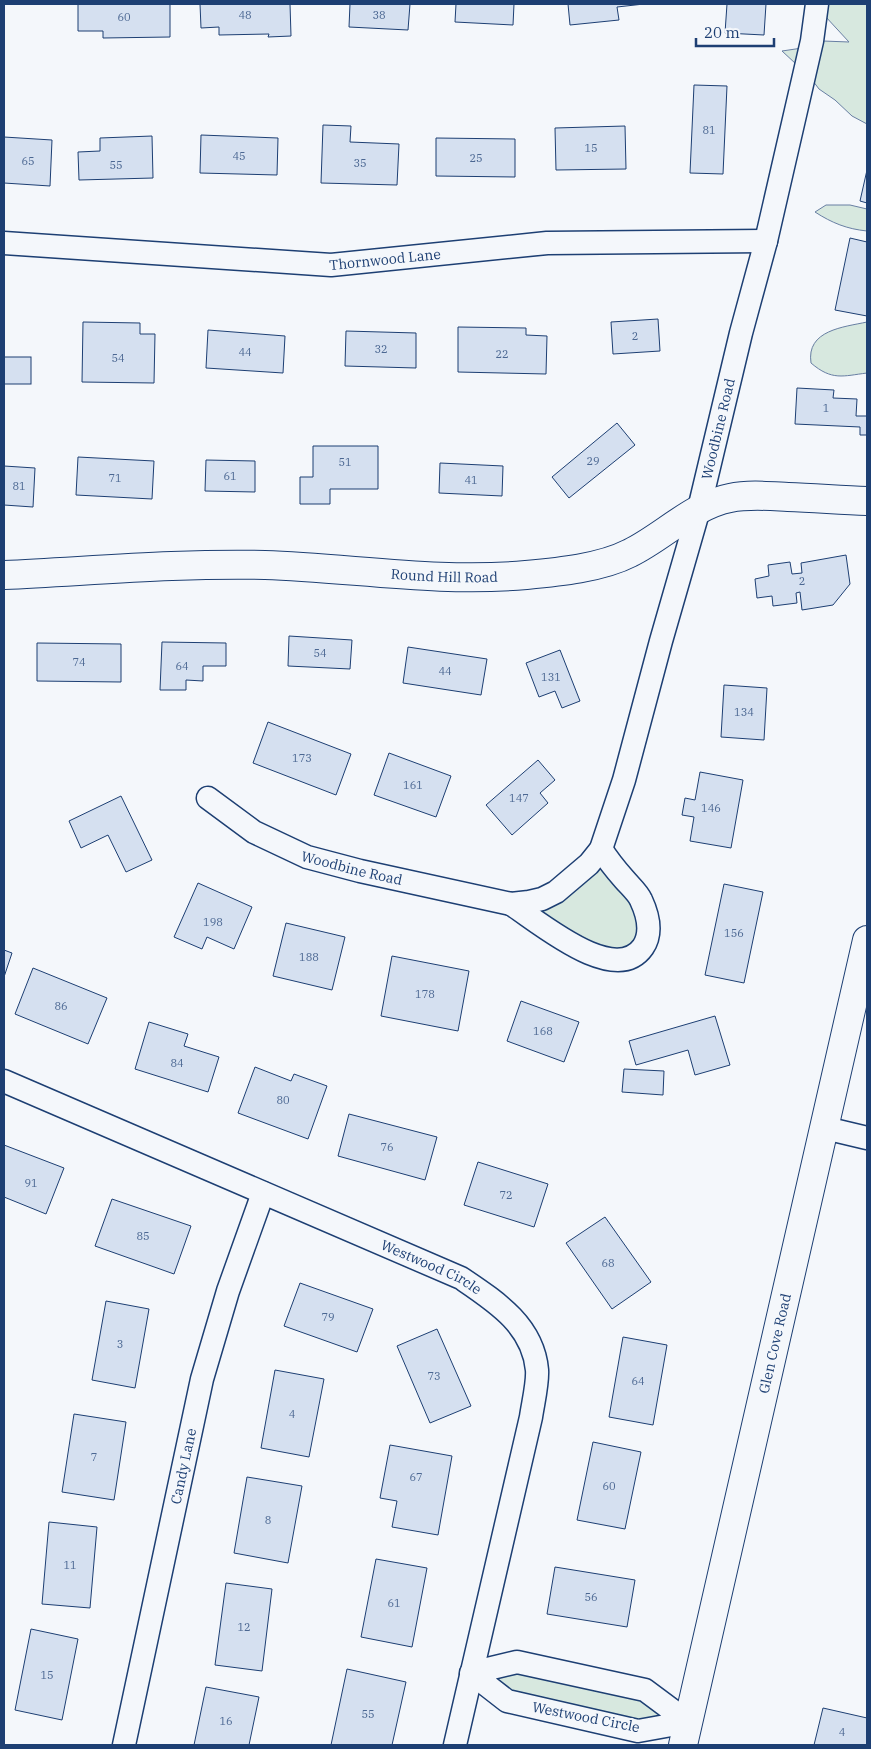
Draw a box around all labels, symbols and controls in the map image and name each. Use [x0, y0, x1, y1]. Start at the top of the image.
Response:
house number: 48 [238, 8, 252, 22]
house number: 38 [372, 8, 386, 22]
house number: 60 [117, 10, 131, 24]
scale bar [696, 15, 774, 47]
text: 20 m [704, 23, 740, 42]
house number: 81 [702, 123, 716, 137]
house number: 15 [584, 141, 598, 155]
house number: 45 [232, 149, 246, 163]
house number: 25 [469, 151, 483, 165]
house number: 65 [21, 154, 35, 168]
house number: 35 [353, 156, 367, 170]
house number: 55 [109, 158, 123, 172]
street label: Thornwood Lane [328, 245, 442, 274]
house number: 2 [632, 329, 638, 343]
house number: 32 [374, 342, 388, 356]
house number: 44 [238, 345, 252, 359]
house number: 22 [495, 347, 509, 361]
house number: 54 [111, 351, 125, 365]
street label: Woodbine Road [697, 376, 739, 481]
house number: 1 [823, 401, 829, 415]
house number: 29 [586, 454, 600, 468]
house number: 51 [338, 455, 352, 469]
house number: 61 [223, 469, 237, 483]
house number: 71 [108, 471, 122, 485]
house number: 41 [464, 473, 478, 487]
house number: 81 [12, 479, 26, 493]
street label: Round Hill Road [390, 565, 499, 586]
house number: 2 [799, 574, 805, 588]
house number: 54 [313, 646, 327, 660]
house number: 74 [72, 655, 86, 669]
house number: 64 [175, 659, 189, 673]
house number: 44 [438, 664, 452, 678]
house number: 131 [541, 670, 561, 684]
house number: 134 [734, 705, 754, 719]
house number: 173 [292, 751, 312, 765]
house number: 161 [403, 778, 423, 792]
house number: 147 [509, 791, 529, 805]
house number: 146 [701, 801, 721, 815]
street label: Woodbine Road [299, 847, 405, 889]
house number: 198 [203, 915, 223, 929]
house number: 156 [724, 926, 744, 940]
house number: 188 [299, 950, 319, 964]
house number: 178 [415, 987, 435, 1001]
house number: 86 [54, 999, 68, 1013]
house number: 168 [533, 1024, 553, 1038]
house number: 84 [170, 1056, 184, 1070]
house number: 80 [276, 1093, 290, 1107]
house number: 76 [380, 1140, 394, 1154]
house number: 91 [24, 1176, 38, 1190]
house number: 72 [499, 1188, 513, 1202]
house number: 85 [136, 1229, 150, 1243]
street label: Westwood Circle [378, 1236, 485, 1298]
house number: 68 [601, 1256, 615, 1270]
street label: Glen Cove Road [755, 1291, 795, 1395]
house number: 79 [321, 1310, 335, 1324]
house number: 3 [117, 1337, 123, 1351]
house number: 73 [427, 1369, 441, 1383]
house number: 64 [631, 1374, 645, 1388]
house number: 4 [289, 1407, 296, 1421]
street label: Candy Lane [167, 1427, 200, 1506]
house number: 7 [91, 1450, 97, 1464]
house number: 67 [409, 1470, 423, 1484]
house number: 60 [602, 1479, 616, 1493]
house number: 8 [265, 1513, 271, 1527]
house number: 11 [63, 1558, 77, 1572]
house number: 56 [584, 1590, 598, 1604]
house number: 61 [387, 1596, 401, 1610]
house number: 12 [237, 1620, 251, 1634]
house number: 15 [40, 1668, 54, 1682]
street label: Westwood Circle [531, 1698, 641, 1736]
house number: 55 [361, 1707, 375, 1721]
house number: 16 [219, 1714, 233, 1728]
house number: 4 [839, 1725, 846, 1739]

